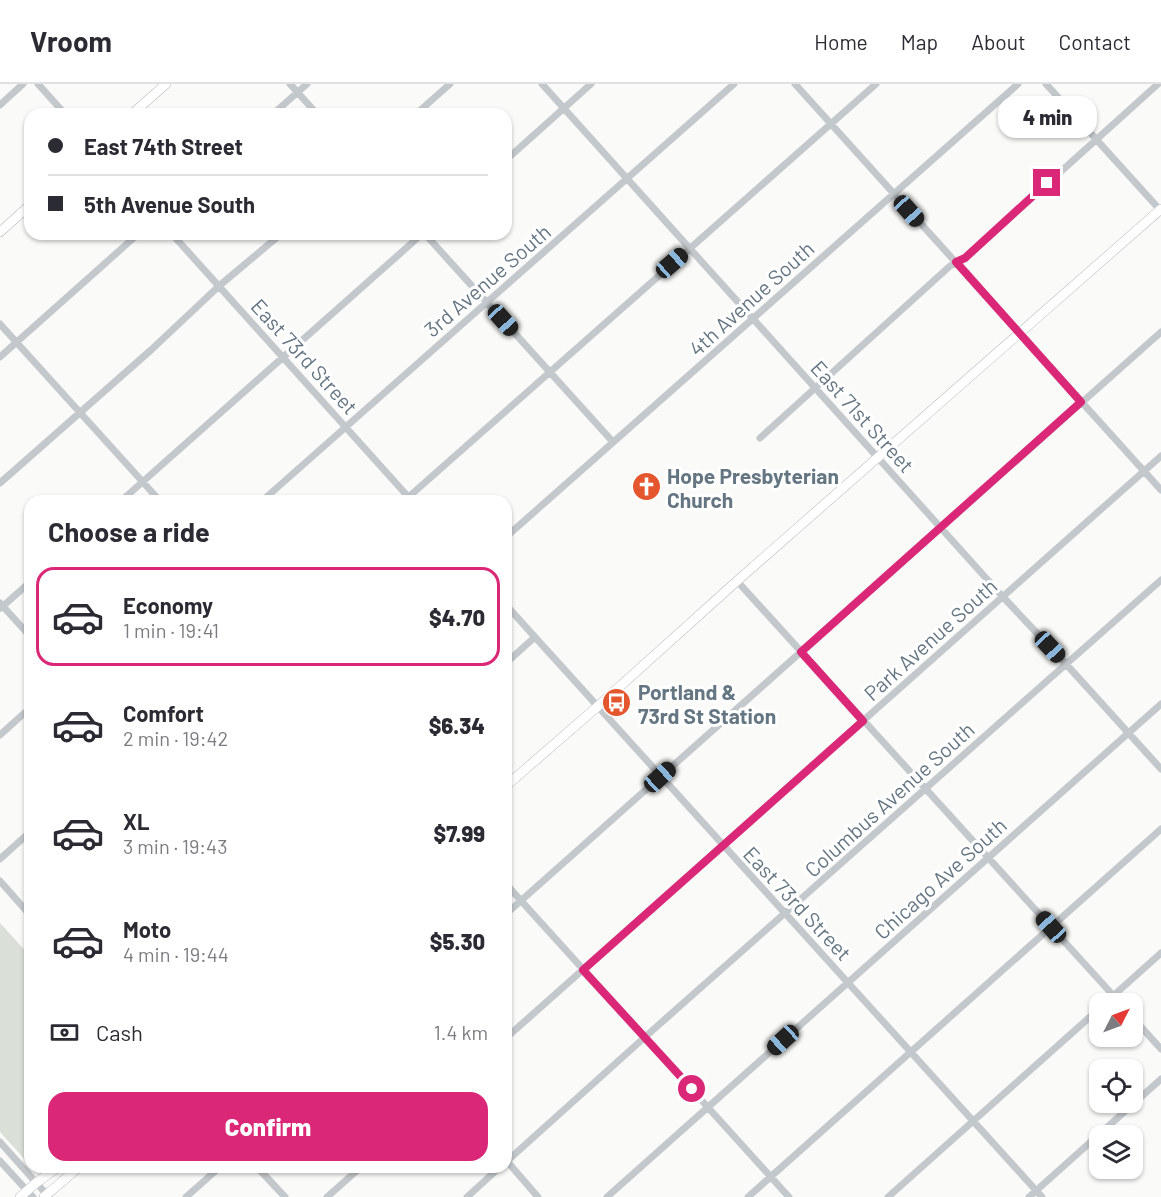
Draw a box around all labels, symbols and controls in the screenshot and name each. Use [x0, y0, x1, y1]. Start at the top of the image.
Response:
text: Vroom [30, 24, 112, 58]
text: Home [814, 29, 868, 54]
text: Map [901, 29, 938, 54]
text: About [971, 29, 1026, 54]
text: Contact [1059, 29, 1131, 54]
callout: 4 min [998, 96, 1096, 138]
text: 4 min [1023, 105, 1072, 129]
text: East 74th Street [84, 133, 243, 159]
route end [1033, 169, 1060, 196]
text: 5th Avenue South [84, 191, 255, 217]
car [890, 192, 928, 230]
street label: 3rd Avenue South [419, 218, 555, 342]
street label: 4th Avenue South [683, 235, 819, 361]
car [653, 244, 691, 282]
street label: East 73rd Street [247, 293, 363, 419]
car [484, 301, 522, 339]
street label: East 71st Street [806, 355, 920, 477]
place label: Hope Presbyterian Church [667, 463, 839, 512]
church icon: Hope Presbyterian Church [630, 471, 662, 503]
text: Choose a ride [48, 515, 210, 547]
street label: Park Avenue South [858, 573, 1002, 705]
icon: car [51, 590, 105, 644]
text: Economy [123, 592, 213, 618]
text: $4.70 [429, 604, 485, 630]
text: 1 min · 19:41 [123, 618, 219, 642]
car [1031, 628, 1069, 666]
place label: Portland & 73rd St Station [638, 679, 776, 728]
bus stop icon: Portland & 73rd St Station [601, 687, 633, 719]
icon: car [51, 698, 105, 752]
text: Comfort [123, 700, 204, 726]
text: $6.34 [429, 712, 485, 738]
street label: Columbus Avenue South [799, 716, 979, 882]
text: 2 min · 19:42 [123, 726, 228, 750]
car [641, 758, 679, 796]
icon: car [51, 806, 105, 860]
text: XL [123, 808, 149, 834]
street label: Chicago Ave South [869, 812, 1011, 944]
text: $7.99 [433, 820, 485, 846]
text: 3 min · 19:43 [123, 834, 227, 858]
street label: East 73rd Street [739, 841, 857, 965]
car [1032, 908, 1070, 946]
icon: car [51, 914, 105, 968]
text: Moto [123, 916, 171, 942]
text: $5.30 [430, 928, 485, 954]
text: 4 min · 19:44 [123, 942, 229, 966]
north arrow [1089, 993, 1143, 1047]
map controls [1089, 993, 1143, 1179]
icon: cash [48, 1016, 81, 1049]
text: Cash [96, 1019, 143, 1045]
text: 1.4 km [434, 1020, 488, 1044]
car [764, 1021, 802, 1059]
button: locate [1089, 1059, 1143, 1113]
route start [678, 1075, 705, 1102]
button: Confirm [48, 1092, 488, 1161]
button: layers [1089, 1125, 1143, 1179]

